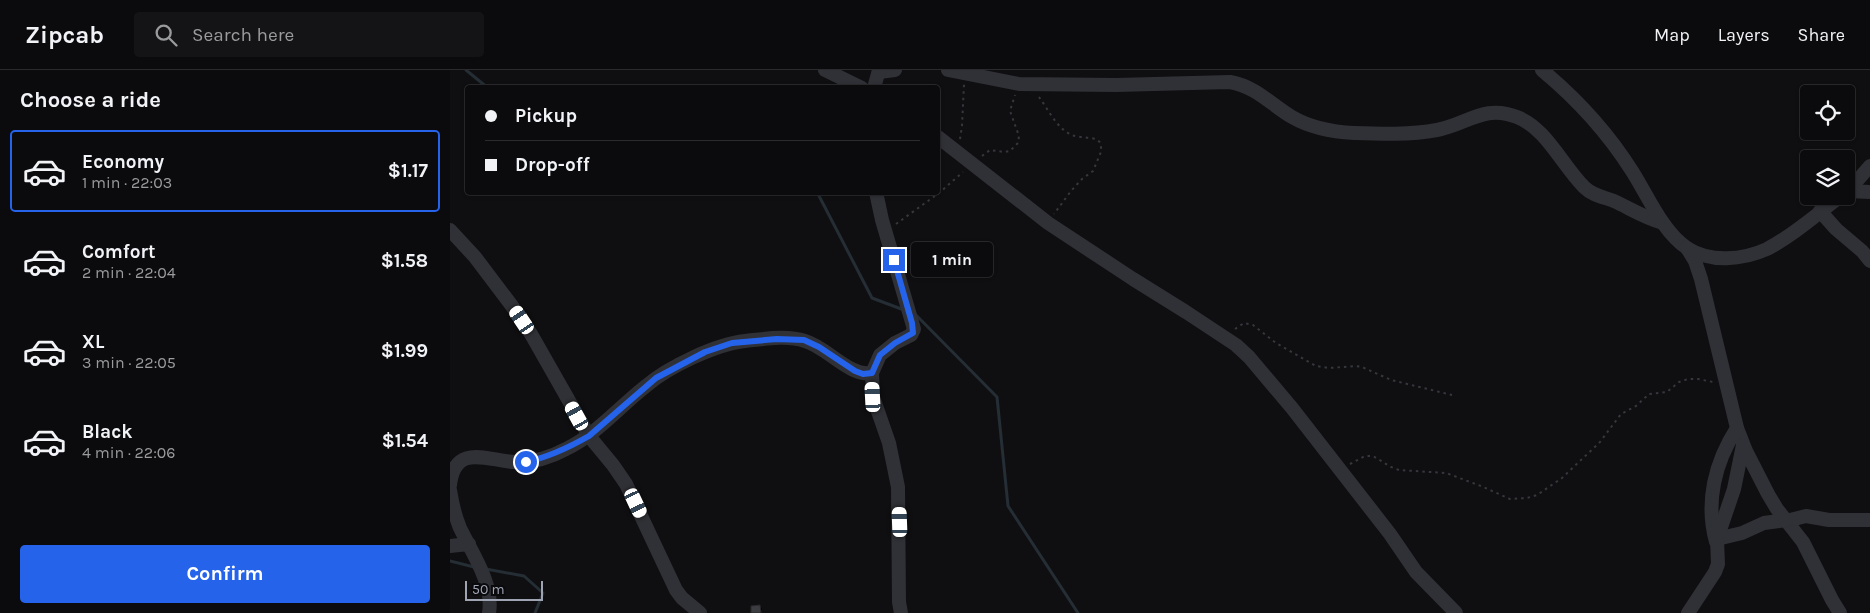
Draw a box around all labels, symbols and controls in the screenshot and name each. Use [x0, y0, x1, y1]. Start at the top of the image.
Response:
search box [134, 12, 484, 57]
text: Zipcab [25, 21, 104, 49]
icon: search [152, 21, 180, 49]
text: Search here [192, 24, 294, 46]
text: Map [1654, 24, 1690, 46]
text: Layers [1718, 24, 1770, 46]
text: Share [1798, 24, 1845, 46]
map controls [1800, 85, 1855, 205]
button: locate [1800, 85, 1855, 140]
text: Choose a ride [20, 87, 161, 113]
text: Pickup [515, 105, 577, 127]
icon: car [22, 149, 67, 194]
button: layers [1800, 150, 1855, 205]
text: Economy [82, 151, 164, 173]
text: Drop-off [515, 154, 590, 176]
text: $1.17 [388, 160, 428, 182]
text: 1 min · 22:03 [82, 173, 172, 192]
icon: car [22, 239, 67, 284]
text: Comfort [82, 241, 156, 263]
callout: 1 min [912, 242, 994, 278]
route end [883, 249, 905, 271]
text: $1.58 [381, 250, 428, 272]
text: 1 min [932, 250, 972, 269]
text: 2 min · 22:04 [82, 263, 176, 282]
car [507, 303, 536, 337]
icon: car [22, 329, 67, 374]
text: XL [82, 331, 104, 353]
text: $1.99 [381, 340, 428, 362]
text: 3 min · 22:05 [82, 353, 176, 372]
car [864, 382, 881, 412]
car [563, 399, 590, 433]
icon: car [22, 419, 67, 464]
text: Black [82, 421, 133, 443]
text: $1.54 [382, 430, 428, 452]
text: 4 min · 22:06 [82, 443, 175, 462]
route start [515, 451, 537, 473]
car [622, 486, 649, 520]
car [891, 507, 908, 537]
button: Confirm [20, 545, 430, 603]
scale bar [465, 578, 542, 601]
text: 50 m [472, 581, 505, 598]

